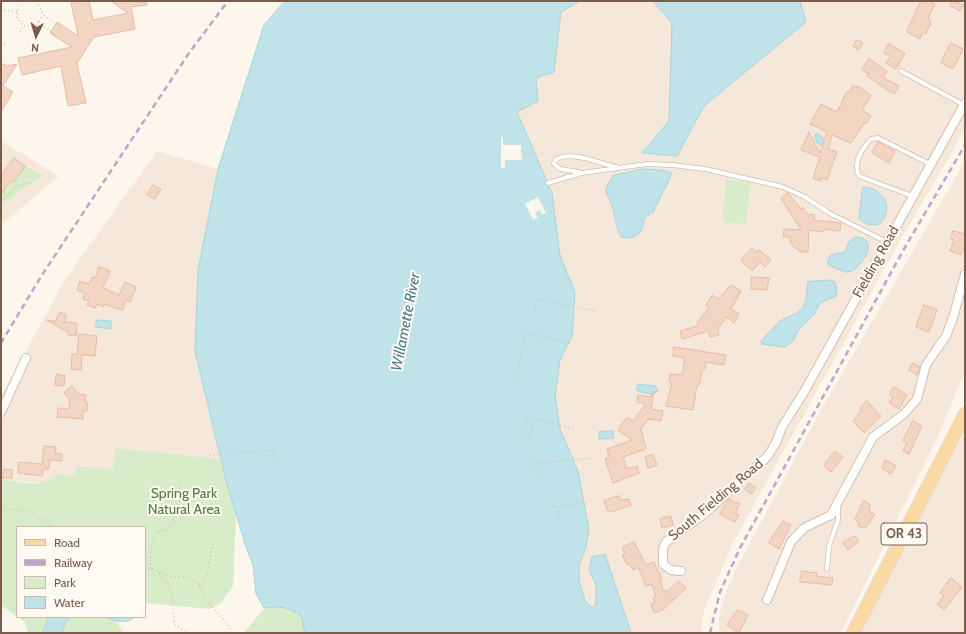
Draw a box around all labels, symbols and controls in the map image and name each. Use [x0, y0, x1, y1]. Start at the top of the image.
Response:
north arrow [16, 16, 56, 56]
text: N [30, 41, 39, 55]
street label: Fielding Road [849, 223, 903, 301]
water label: Willamette River [388, 271, 424, 373]
street label: South Fielding Road [665, 456, 767, 544]
park label: Spring Park Natural Area [148, 486, 220, 518]
road number: OR 43 [881, 523, 927, 545]
legend [16, 526, 146, 618]
text: Road [54, 535, 80, 550]
text: Railway [54, 555, 92, 570]
text: Park [54, 575, 76, 590]
text: Water [54, 595, 84, 610]

